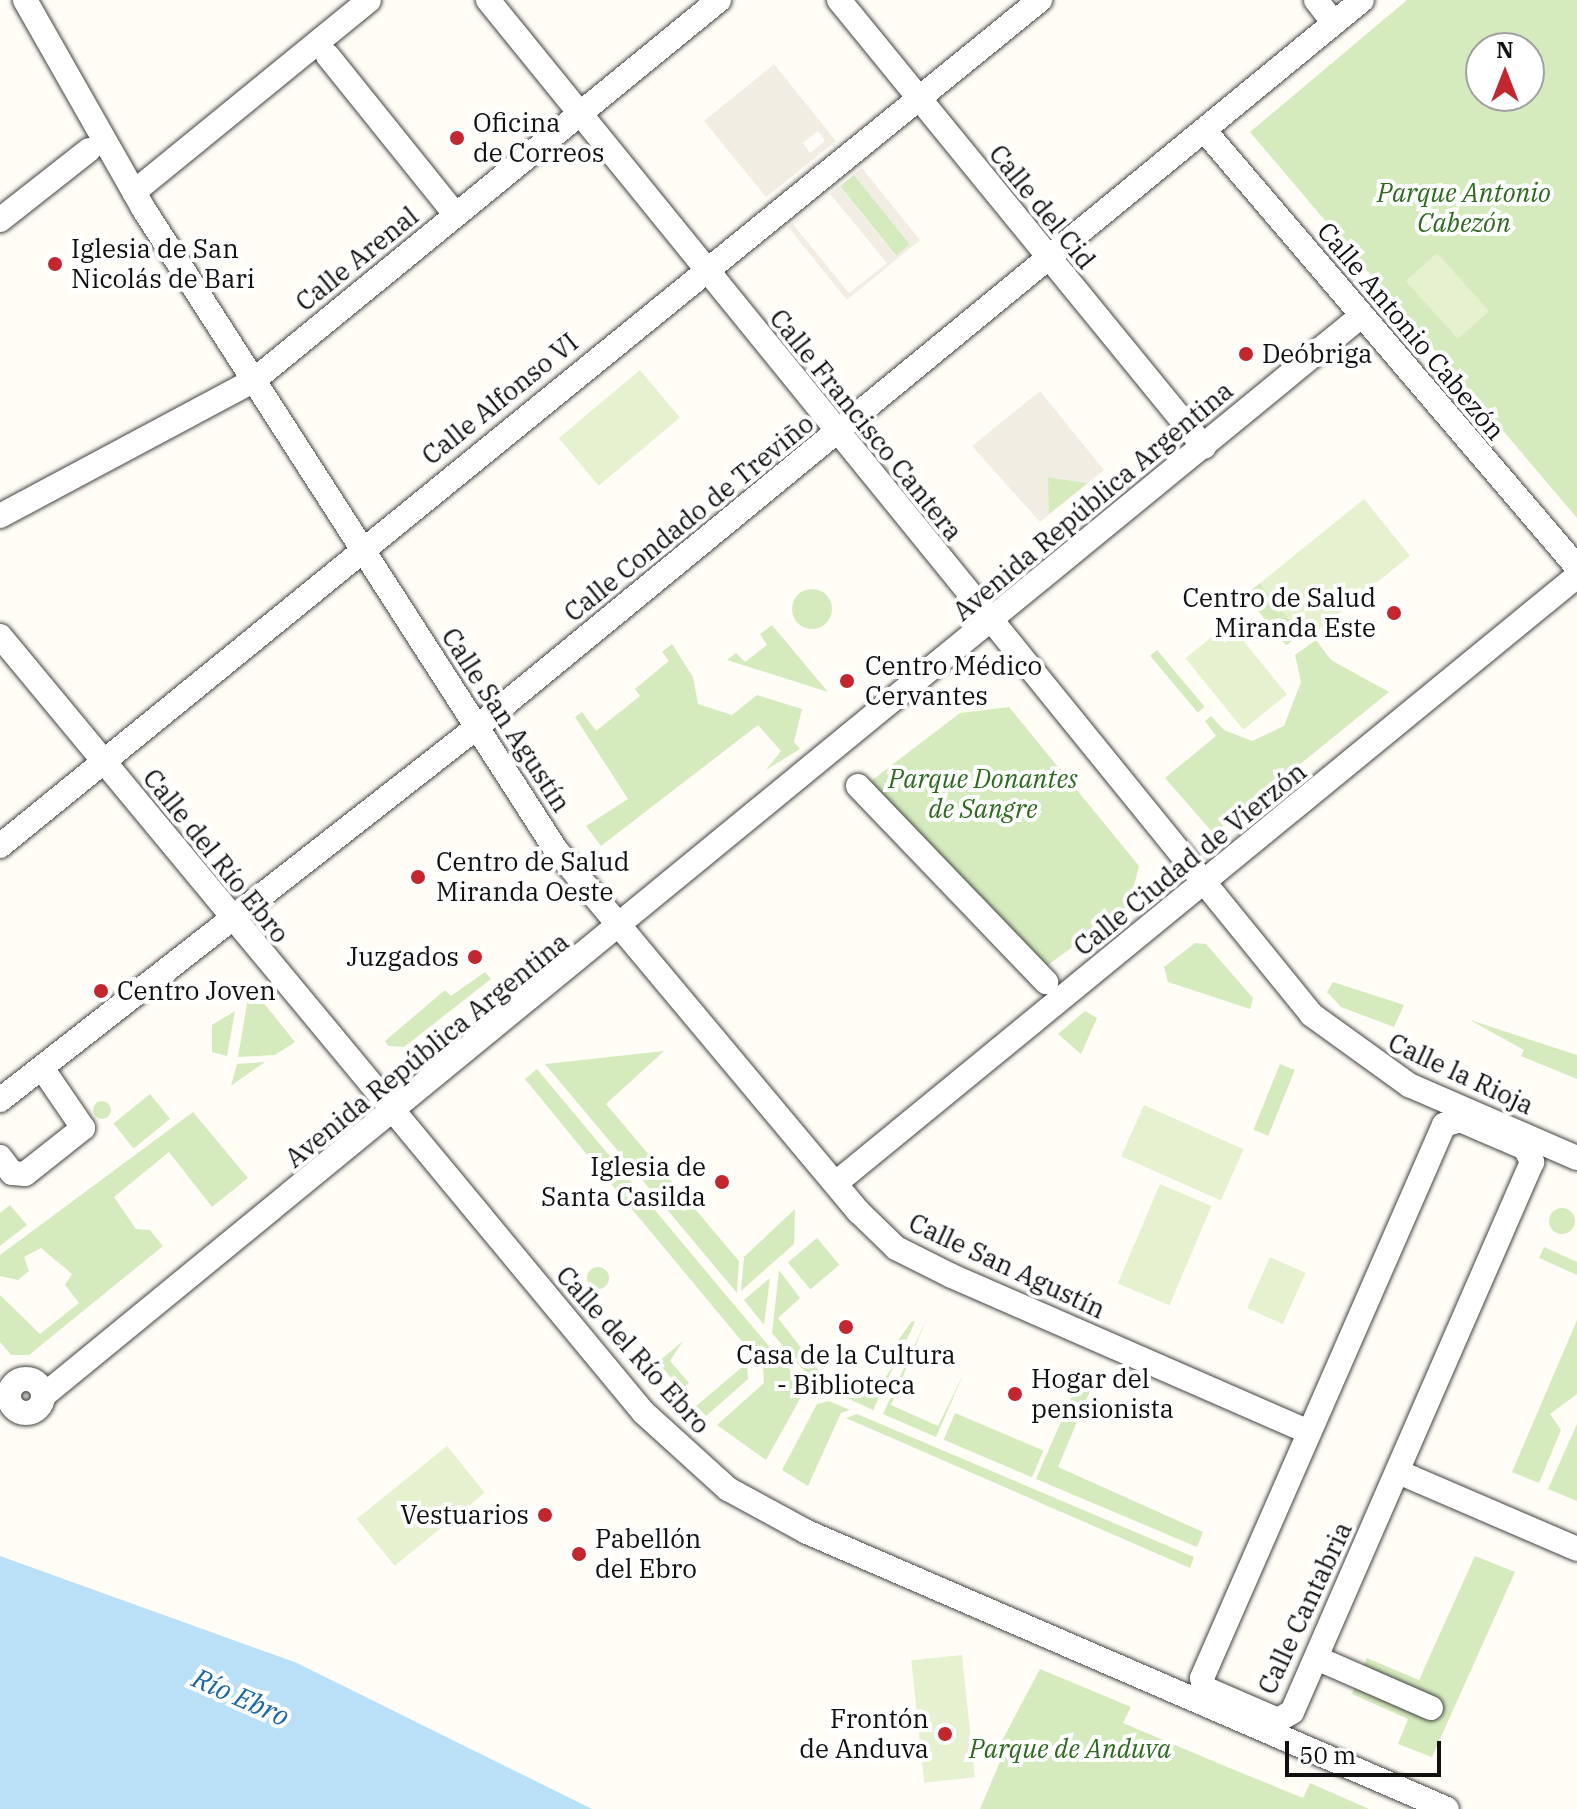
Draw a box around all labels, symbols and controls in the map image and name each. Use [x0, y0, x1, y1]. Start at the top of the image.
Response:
north arrow [1465, 32, 1545, 112]
text: N [1496, 35, 1514, 64]
place label: Oficina de Correos [473, 107, 604, 168]
marker: Oficina de Correos [448, 129, 466, 147]
street label: Calle del Cid [982, 139, 1102, 275]
park label: Parque Antonio Cabezón [1377, 177, 1551, 238]
street label: Calle Arenal [290, 200, 424, 318]
street label: Calle Antonio Cabezón [1311, 216, 1511, 446]
place label: Iglesia de San Nicolás de Bari [71, 233, 255, 294]
marker: Iglesia de San Nicolás de Bari [46, 255, 64, 273]
street label: Calle Francisco Cantera [763, 303, 969, 547]
street label: Calle Alfonso VI [416, 327, 584, 471]
place label: Deóbriga [1262, 338, 1372, 370]
marker: Deóbriga [1237, 345, 1255, 363]
street label: Avenida República Argentina [947, 375, 1239, 627]
street label: Calle Condado de Treviño [558, 408, 820, 628]
place label: Centro de Salud Miranda Este [1182, 582, 1376, 644]
marker: Centro de Salud Miranda Este [1383, 602, 1405, 624]
street label: Calle San Agustín [435, 622, 577, 818]
place label: Centro Médico Cervantes [865, 650, 1042, 712]
marker: Centro Médico Cervantes [836, 670, 858, 692]
street label: Calle Ciudad de Vierzón [1068, 756, 1312, 962]
street label: Calle del Río Ebro [136, 763, 296, 949]
park label: Parque Donantes de Sangre [888, 763, 1078, 824]
place label: Centro de Salud Miranda Oeste [436, 846, 630, 908]
marker: Centro de Salud Miranda Oeste [407, 866, 429, 888]
street label: Avenida República Argentina [279, 926, 575, 1174]
place label: Juzgados [347, 941, 459, 973]
marker: Juzgados [466, 948, 484, 966]
place label: Centro Joven [117, 975, 276, 1007]
marker: Centro Joven [92, 982, 110, 1000]
street label: Calle la Rioja [1383, 1027, 1539, 1121]
place label: Iglesia de Santa Casilda [541, 1151, 706, 1212]
marker: Iglesia de Santa Casilda [713, 1173, 731, 1191]
street label: Calle San Agustín [904, 1207, 1110, 1325]
street label: Calle del Río Ebro [550, 1260, 716, 1440]
marker: Casa de la Cultura - Biblioteca [837, 1318, 855, 1336]
place label: Casa de la Cultura - Biblioteca [736, 1339, 956, 1400]
place label: Hogar del pensionista [1031, 1363, 1174, 1424]
marker: Hogar del pensionista [1006, 1385, 1024, 1403]
place label: Vestuarios [400, 1499, 529, 1531]
marker: Vestuarios [536, 1506, 554, 1524]
street label: Calle Cantabria [1251, 1517, 1359, 1699]
place label: Pabellón del Ebro [595, 1523, 701, 1584]
marker: Pabellón del Ebro [570, 1545, 588, 1563]
water label: Río Ebro [187, 1661, 295, 1733]
place label: Frontón de Anduva [799, 1703, 929, 1764]
marker: Frontón de Anduva [936, 1725, 954, 1743]
scale bar [1289, 1725, 1445, 1775]
park label: Parque de Anduva [969, 1733, 1171, 1765]
text: 50 m [1299, 1739, 1356, 1771]

